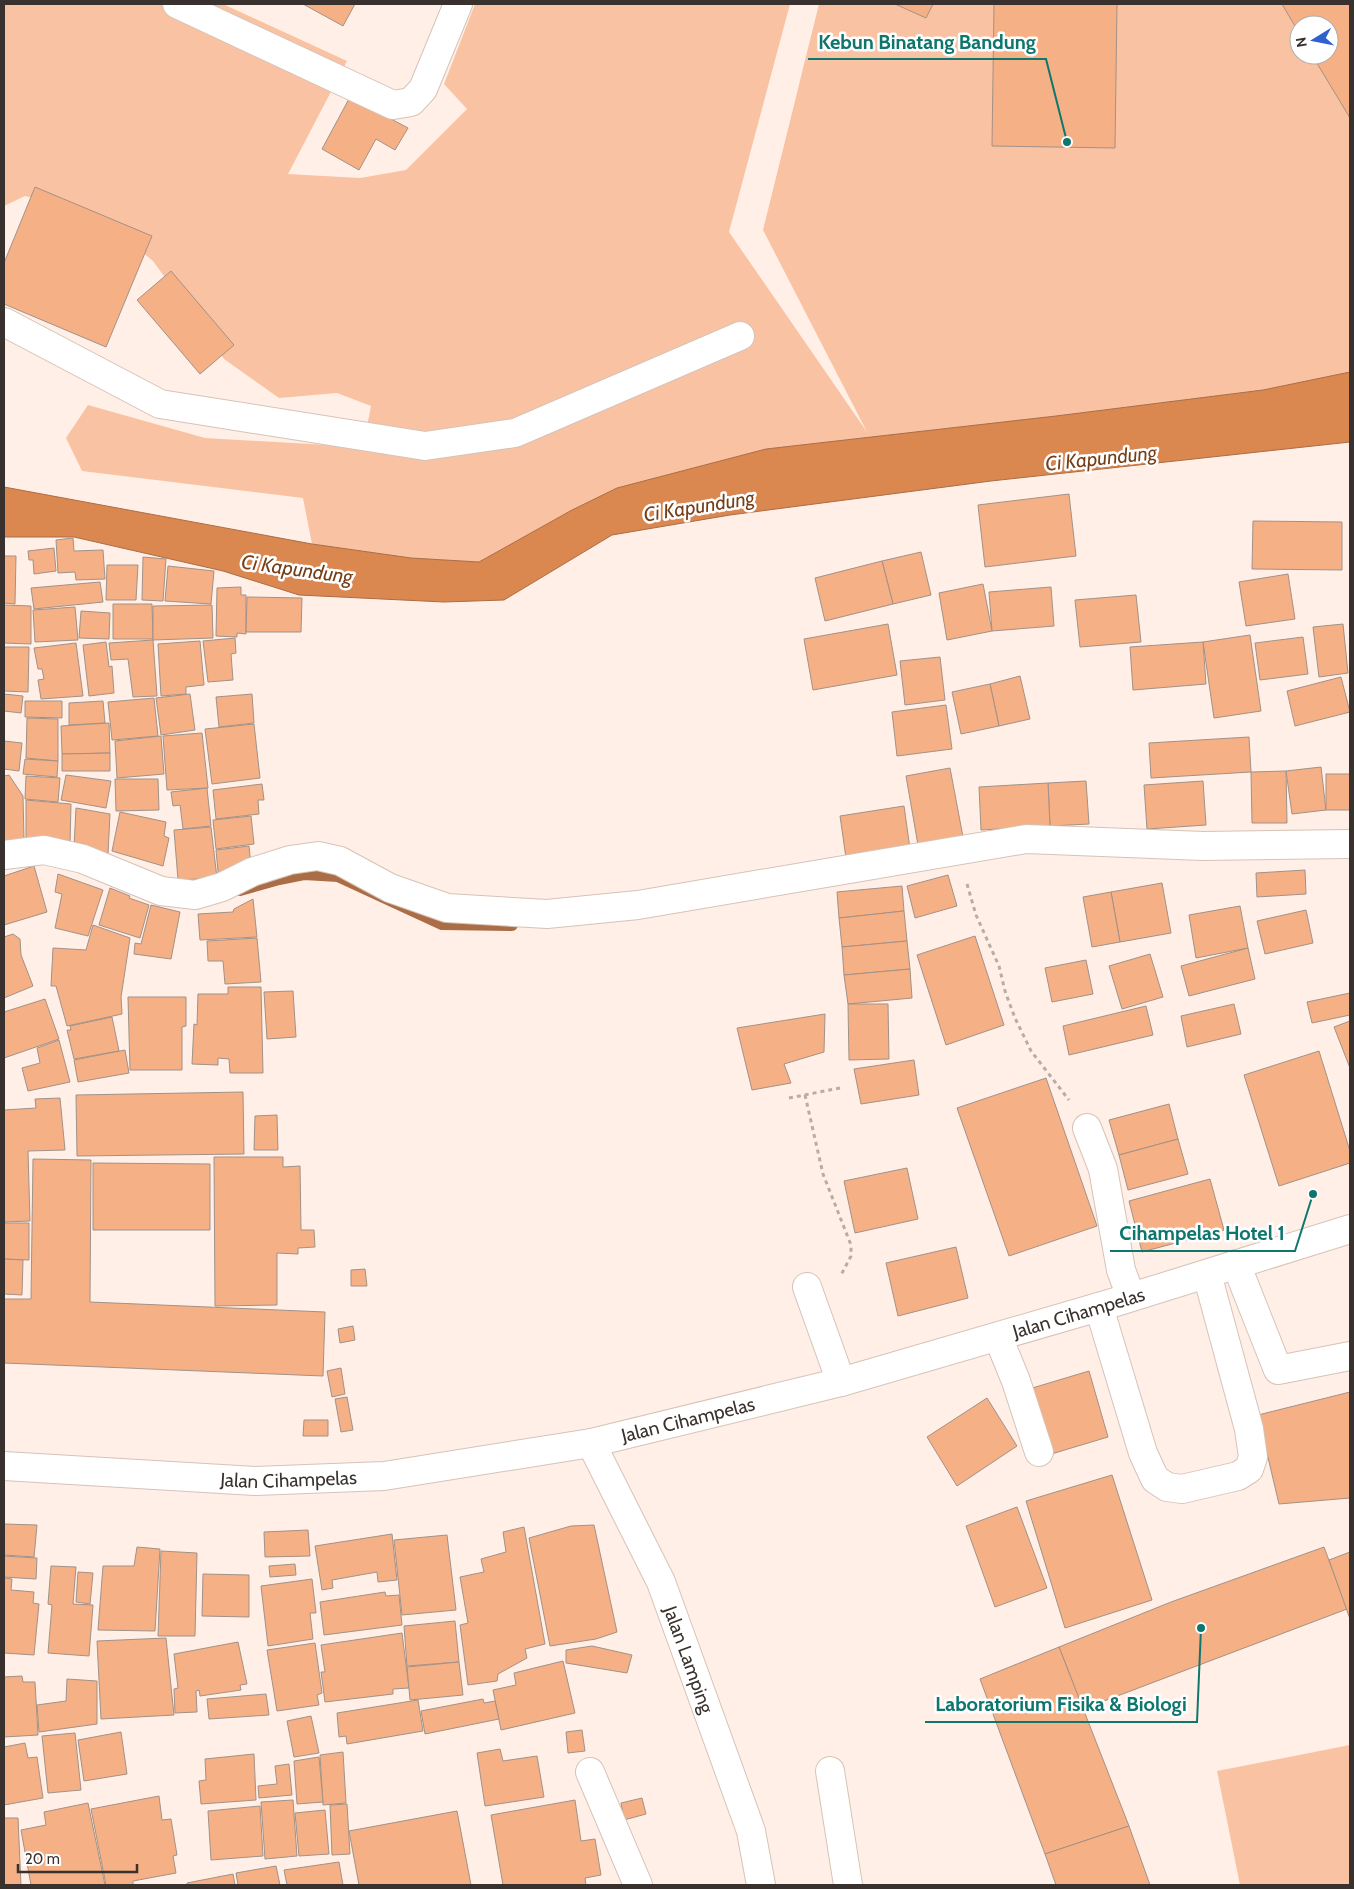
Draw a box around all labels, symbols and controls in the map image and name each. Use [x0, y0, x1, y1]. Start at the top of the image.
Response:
north arrow [1289, 15, 1339, 65]
callout: Kebun Binatang Bandung [808, 24, 1046, 59]
text: Kebun Binatang Bandung [818, 30, 1036, 54]
text: N [1291, 36, 1311, 49]
water label: Ci Kapundung [1044, 440, 1159, 476]
water label: Ci Kapundung [642, 485, 757, 527]
water label: Ci Kapundung [240, 549, 355, 589]
callout: Cihampelas Hotel 1 [1110, 1216, 1295, 1251]
text: Cihampelas Hotel 1 [1119, 1221, 1285, 1245]
street label: Jalan Cihampelas [1009, 1283, 1148, 1344]
street label: Jalan Cihampelas [618, 1392, 757, 1447]
street label: Jalan Cihampelas [219, 1466, 357, 1493]
street label: Jalan Lamping [658, 1602, 719, 1717]
callout: Laboratorium Fisika & Biologi [925, 1687, 1197, 1722]
text: Laboratorium Fisika & Biologi [935, 1692, 1187, 1716]
scale bar [18, 1842, 136, 1874]
text: 20 m [25, 1850, 60, 1868]

